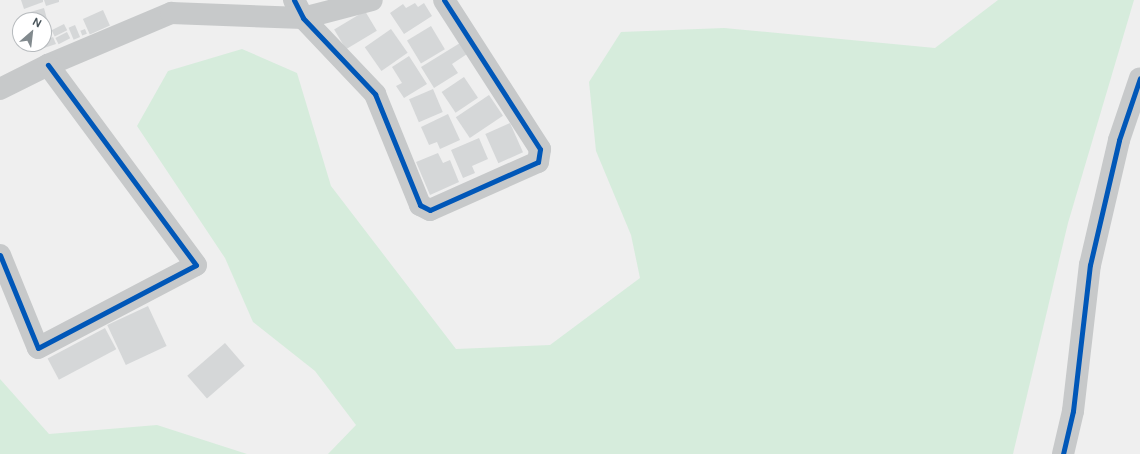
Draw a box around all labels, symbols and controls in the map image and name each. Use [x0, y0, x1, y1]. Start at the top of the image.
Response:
north arrow [12, 12, 52, 52]
text: N [30, 14, 44, 30]

